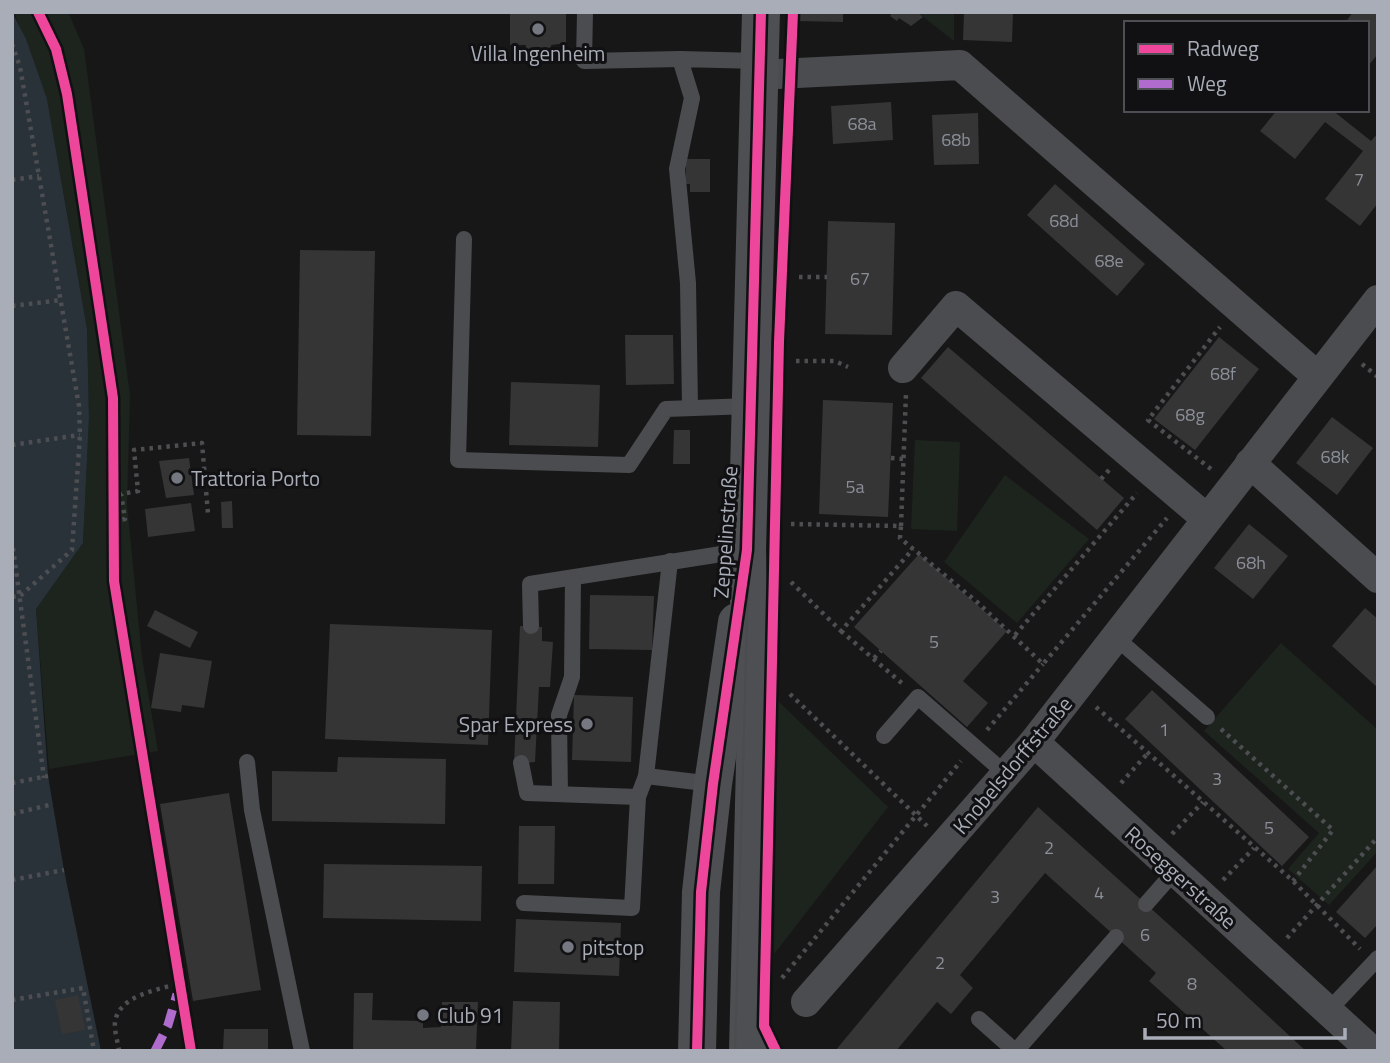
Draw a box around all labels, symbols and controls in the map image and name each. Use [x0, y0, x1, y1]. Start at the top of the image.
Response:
marker: Villa Ingenheim [530, 21, 546, 37]
legend [1124, 21, 1369, 112]
text: Radweg [1187, 32, 1259, 64]
place label: Villa Ingenheim [471, 37, 605, 69]
text: Weg [1187, 67, 1227, 99]
house number: 68a [847, 110, 877, 137]
house number: 68b [941, 126, 971, 153]
house number: 7 [1354, 166, 1364, 193]
house number: 68d [1049, 207, 1079, 234]
house number: 68e [1094, 247, 1124, 274]
house number: 67 [850, 265, 870, 292]
house number: 68f [1210, 360, 1236, 387]
house number: 68g [1175, 401, 1205, 428]
house number: 68k [1321, 443, 1350, 470]
place label: Trattoria Porto [191, 462, 320, 494]
street label: Zeppelinstraße [704, 465, 746, 599]
marker: Trattoria Porto [169, 470, 185, 486]
house number: 5a [845, 473, 865, 500]
house number: 68h [1236, 549, 1266, 576]
house number: 5 [929, 628, 939, 655]
street label: Knobelsdorffstraße [945, 689, 1079, 841]
place label: Spar Express [459, 708, 573, 740]
marker: Spar Express [579, 716, 595, 732]
house number: 1 [1159, 716, 1169, 743]
house number: 3 [1212, 765, 1222, 792]
house number: 5 [1264, 814, 1274, 841]
street label: Roseggerstraße [1118, 818, 1244, 936]
house number: 2 [1044, 834, 1054, 861]
house number: 4 [1094, 879, 1104, 906]
house number: 3 [990, 883, 1000, 910]
house number: 6 [1140, 921, 1150, 948]
place label: pitstop [582, 931, 644, 963]
marker: pitstop [560, 939, 576, 955]
house number: 2 [935, 949, 945, 976]
house number: 8 [1187, 970, 1197, 997]
scale bar [1145, 996, 1344, 1040]
place label: Club 91 [437, 999, 504, 1031]
text: 50 m [1156, 1004, 1202, 1036]
marker: Club 91 [415, 1007, 431, 1023]

